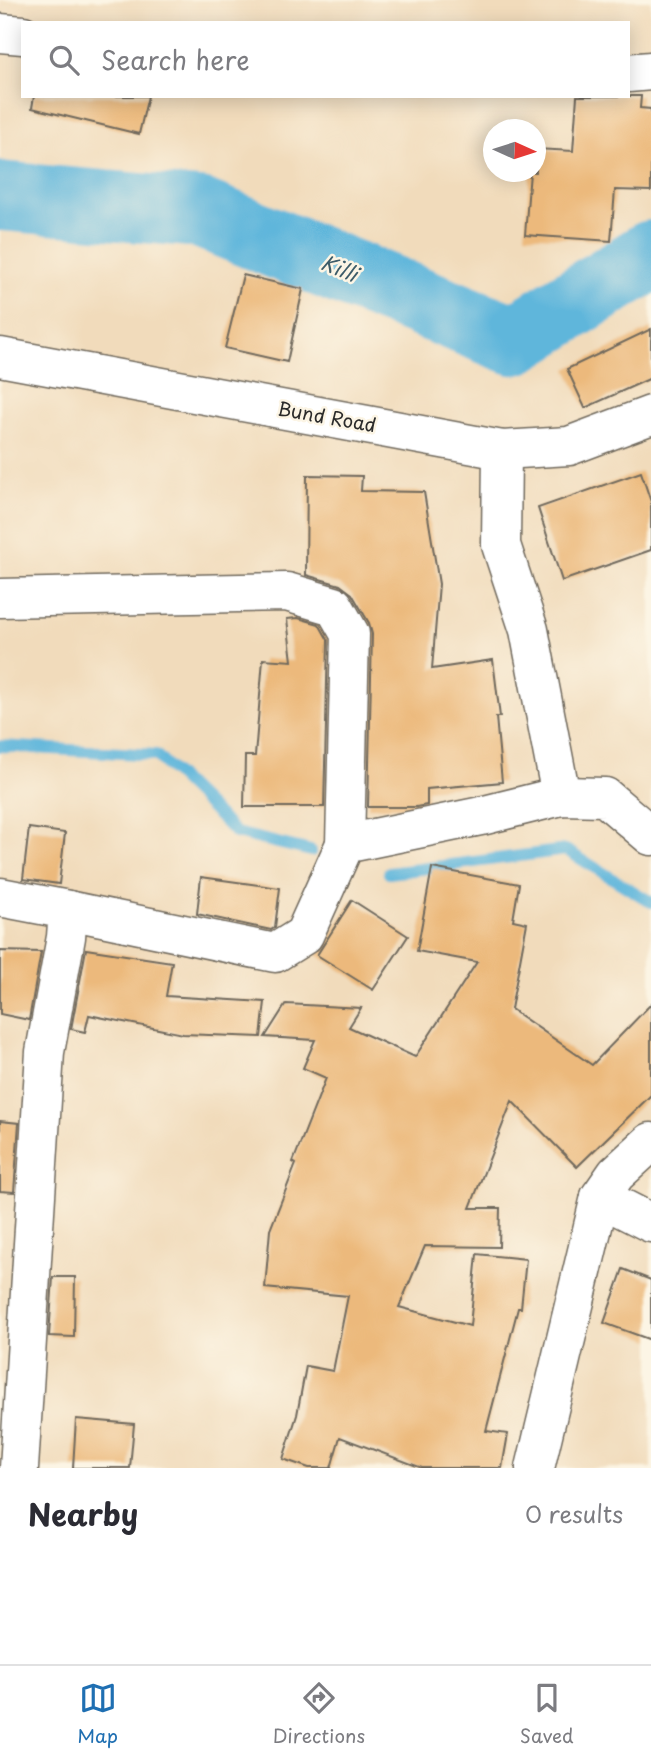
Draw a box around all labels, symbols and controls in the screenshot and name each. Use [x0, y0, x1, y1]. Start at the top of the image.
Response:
search box [21, 21, 630, 98]
text: Search here [101, 40, 250, 79]
icon: search [45, 41, 83, 79]
north arrow [483, 119, 546, 182]
water label: Killi [317, 245, 366, 290]
street label: Bund Road [276, 394, 379, 438]
text: Nearby [28, 1491, 138, 1536]
text: 0 results [525, 1496, 623, 1531]
tab: Map [77, 1679, 118, 1749]
tab: Directions [273, 1679, 365, 1749]
tab: Saved [520, 1679, 574, 1749]

